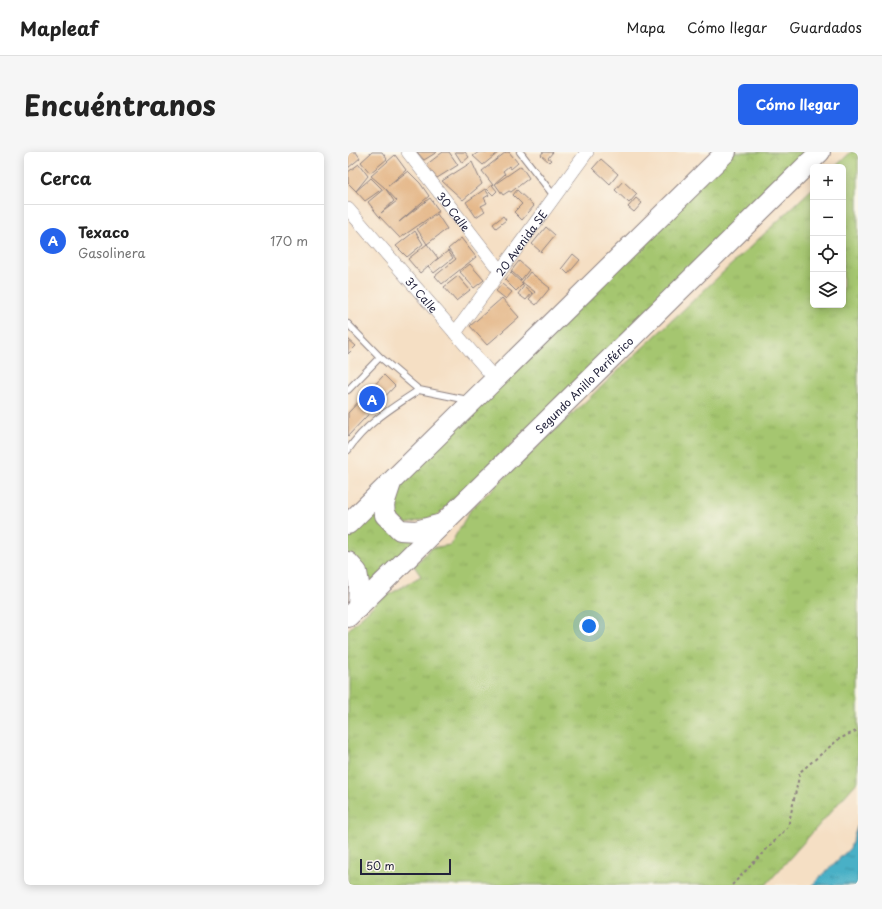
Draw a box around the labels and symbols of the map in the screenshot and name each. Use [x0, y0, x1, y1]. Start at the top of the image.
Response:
street label: 30 Calle [433, 188, 475, 235]
street label: 20 Avenida SE [491, 206, 551, 279]
street label: 31 Calle [402, 273, 442, 316]
street label: Segundo Anillo Periférico [531, 332, 637, 437]
pin: A [359, 384, 385, 414]
your location [579, 616, 599, 636]
scale bar [360, 857, 451, 876]

